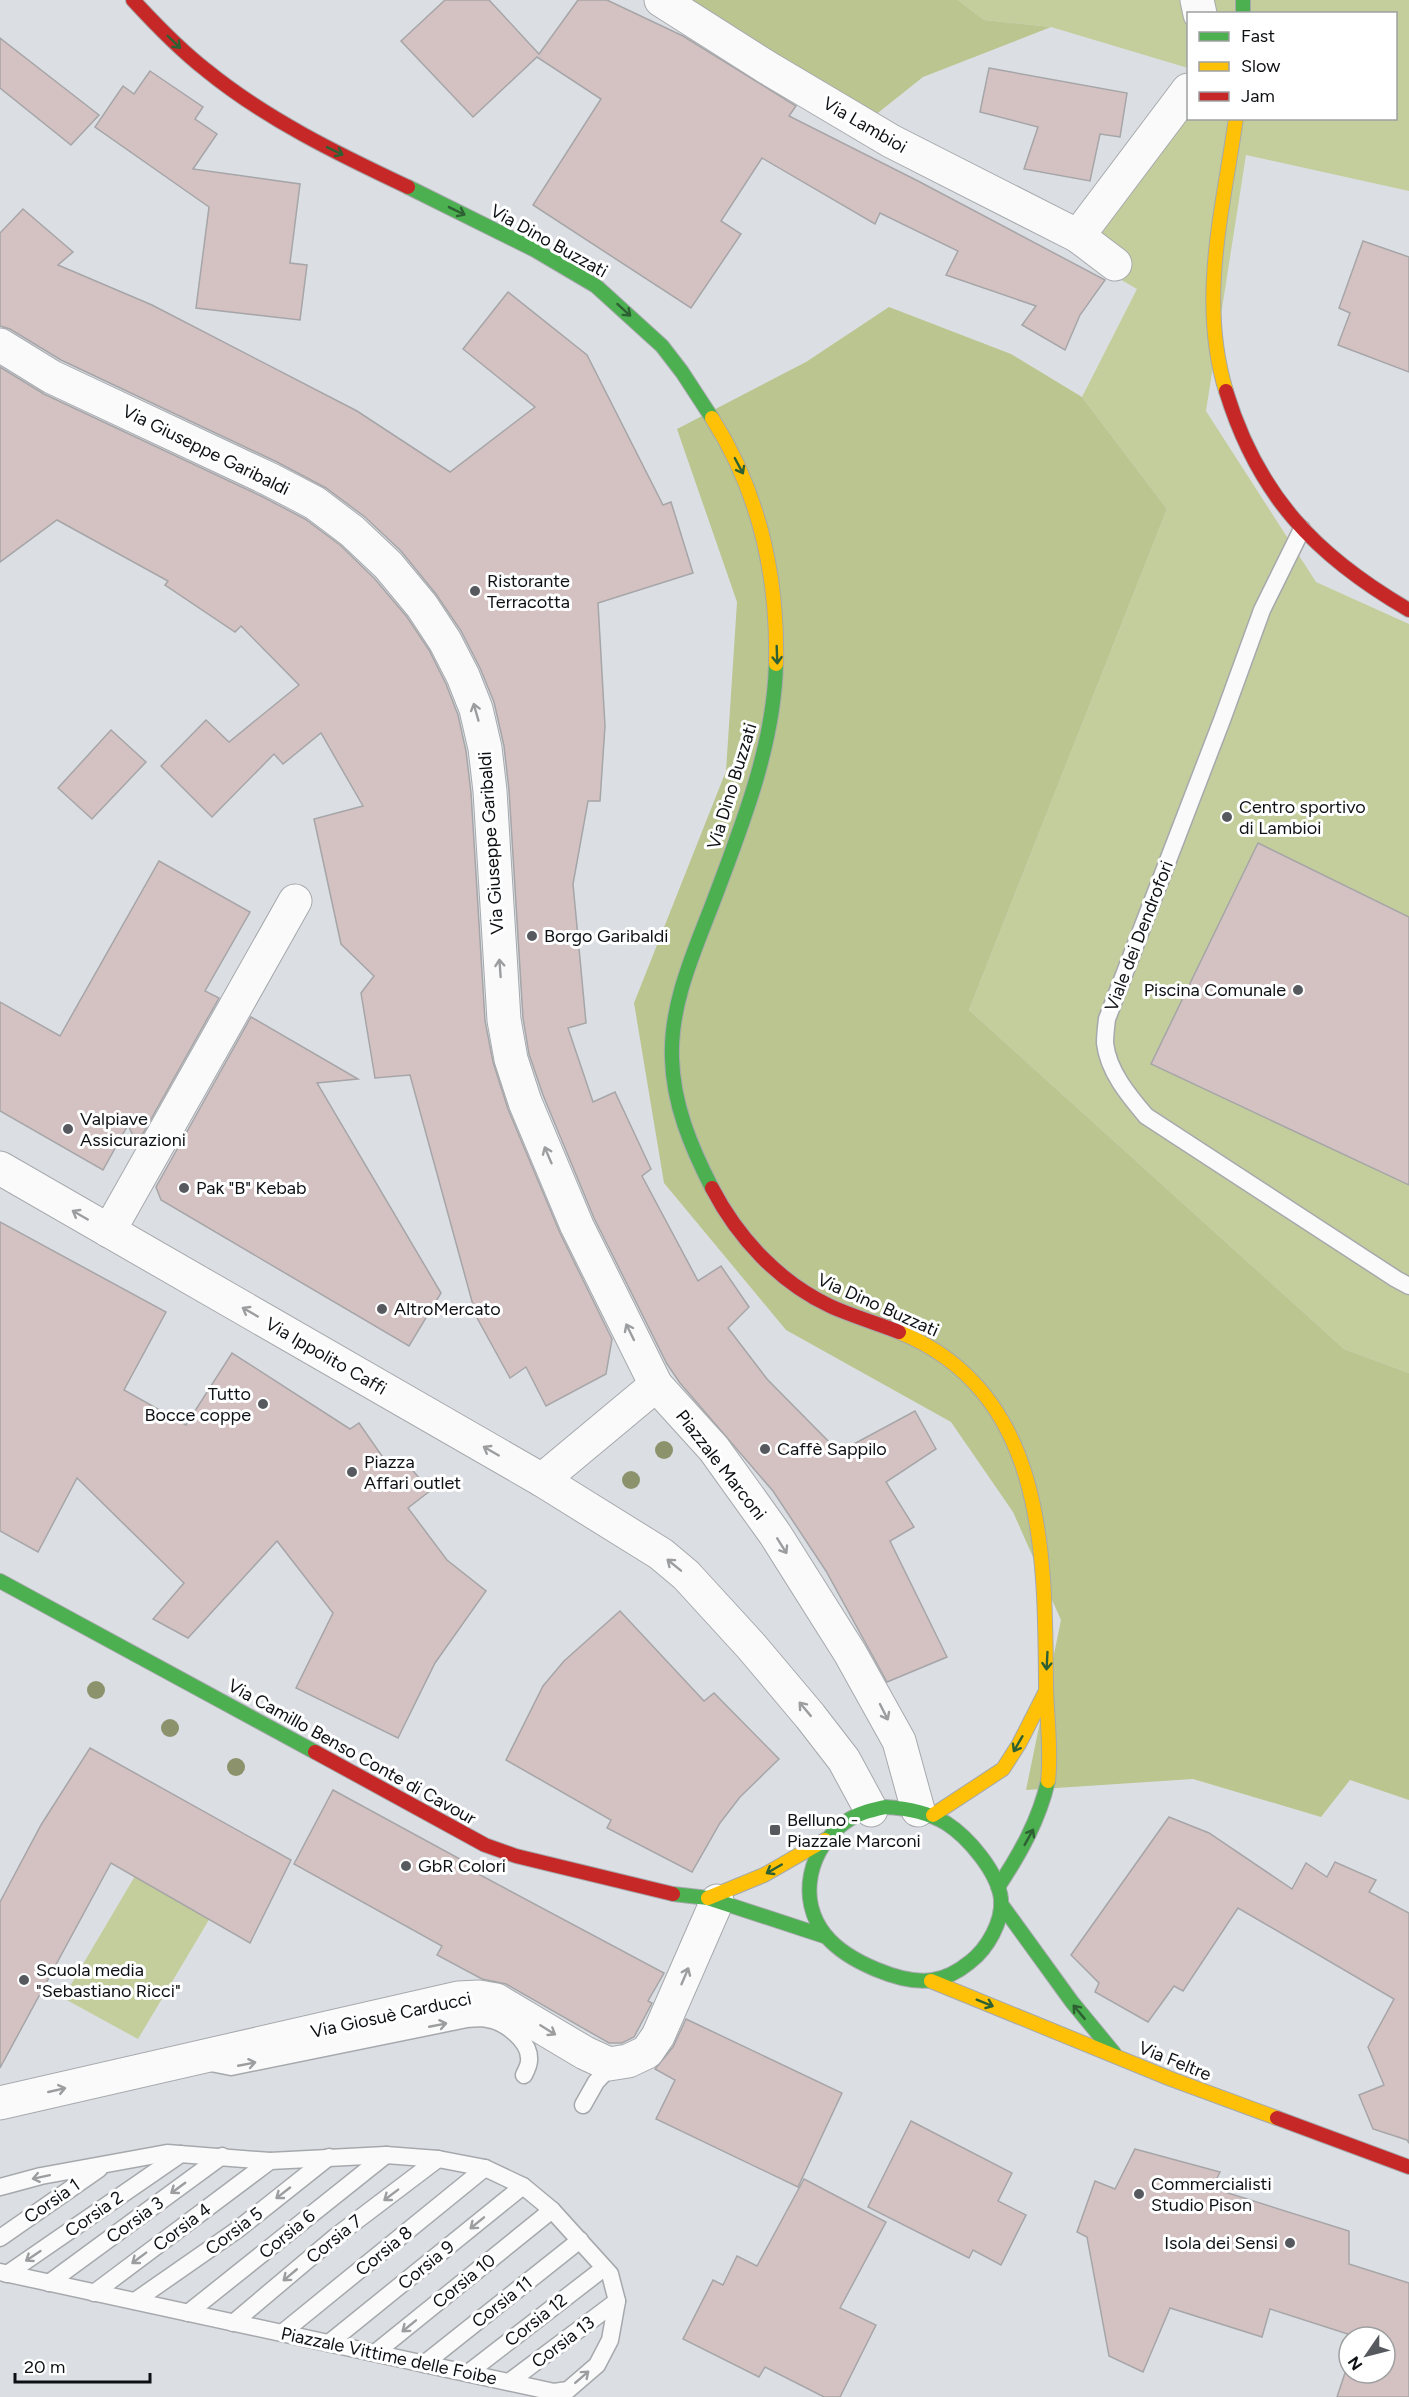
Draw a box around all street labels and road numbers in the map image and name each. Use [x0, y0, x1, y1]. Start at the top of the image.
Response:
street label: Via Lambioi [819, 92, 911, 158]
street label: Via Dino Buzzati [487, 200, 611, 282]
street label: Via Giuseppe Garibaldi [119, 400, 293, 500]
street label: Via Dino Buzzati [702, 720, 762, 852]
street label: Via Giuseppe Garibaldi [474, 751, 508, 935]
street label: Viale dei Dendrofori [1100, 858, 1178, 1014]
street label: Via Dino Buzzati [814, 1268, 942, 1342]
street label: Via Ippolito Caffi [261, 1312, 391, 1400]
street label: Piazzale Marconi [671, 1406, 771, 1524]
street label: Via Camillo Benso Conte di Cavour [224, 1674, 480, 1830]
street label: Via Giosuè Carducci [309, 1987, 473, 2043]
street label: Via Feltre [1135, 2036, 1215, 2086]
street label: Corsia 1 [20, 2174, 84, 2228]
street label: Corsia 2 [61, 2186, 127, 2242]
street label: Corsia 3 [102, 2192, 168, 2248]
street label: Corsia 4 [149, 2198, 215, 2256]
street label: Corsia 5 [201, 2202, 267, 2260]
street label: Corsia 6 [254, 2205, 320, 2263]
street label: Corsia 7 [302, 2210, 367, 2268]
street label: Corsia 8 [351, 2221, 417, 2281]
street label: Corsia 9 [393, 2236, 459, 2294]
street label: Corsia 10 [428, 2249, 500, 2313]
street label: Corsia 11 [467, 2272, 537, 2332]
street label: Corsia 12 [500, 2289, 572, 2351]
street label: Corsia 13 [527, 2311, 599, 2373]
street label: Piazzale Vittime delle Foibe [279, 2322, 499, 2390]

